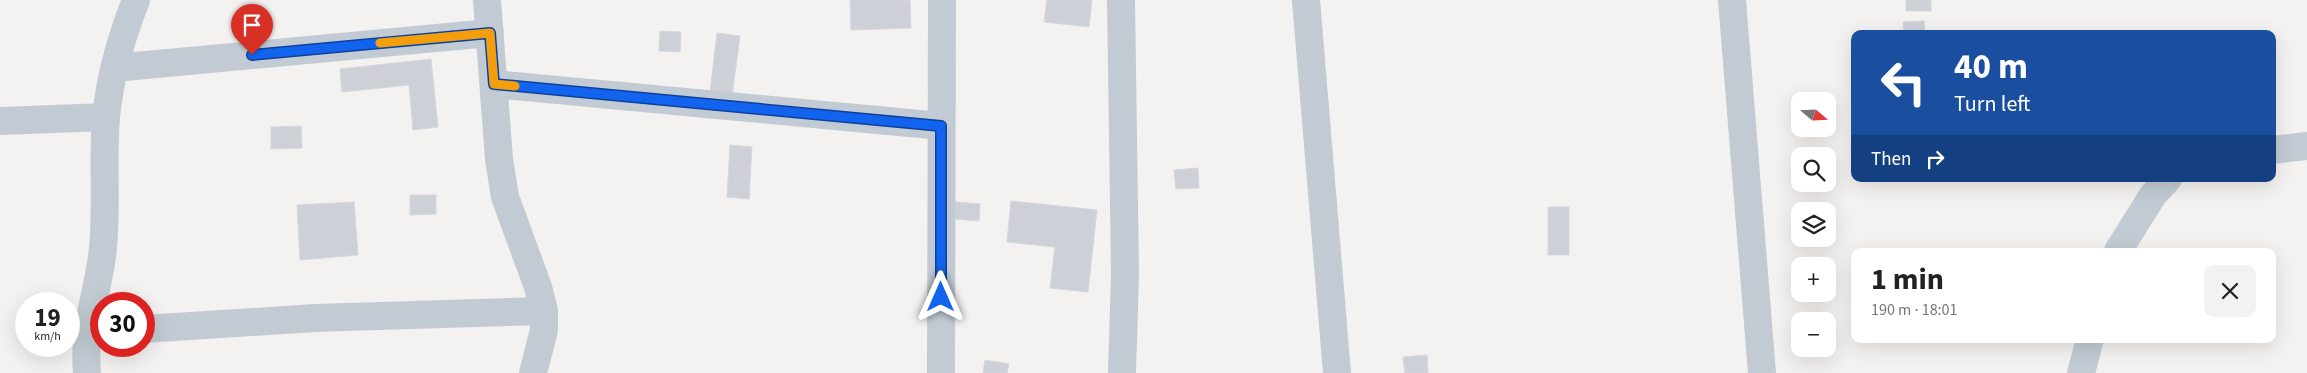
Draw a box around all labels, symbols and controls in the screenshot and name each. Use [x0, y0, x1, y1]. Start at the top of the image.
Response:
pin [231, 4, 273, 55]
icon: arrive [238, 11, 266, 39]
text: 40 m [1954, 42, 2028, 92]
icon: left [1871, 50, 1936, 115]
text: Turn left [1954, 88, 2030, 120]
north arrow [1791, 92, 1836, 138]
map controls [1791, 92, 1836, 357]
icon: right [1921, 145, 1949, 173]
text: Then [1871, 146, 1911, 173]
button: search [1791, 147, 1836, 192]
button: layers [1791, 202, 1836, 247]
button: + [1791, 257, 1836, 302]
text: 1 min [1871, 258, 1944, 301]
button: close [2204, 265, 2256, 317]
position arrow [914, 270, 966, 322]
speed limit sign: 30 [90, 292, 155, 357]
text: 190 m · 18:01 [1871, 299, 1958, 321]
text: 19 [34, 300, 61, 336]
button: − [1791, 312, 1836, 357]
text: km/h [34, 328, 61, 345]

